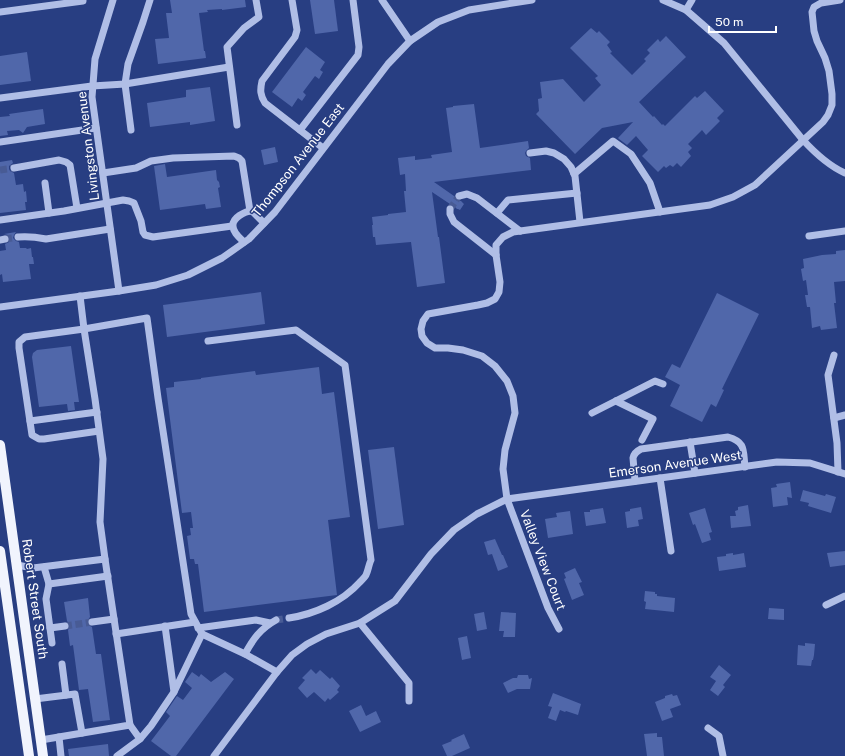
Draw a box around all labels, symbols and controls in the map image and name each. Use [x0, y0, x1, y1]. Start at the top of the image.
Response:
scale bar [709, 8, 776, 34]
text: 50 m [715, 15, 743, 29]
street label: Livingston Avenue [74, 91, 102, 201]
street label: Thompson Avenue East [249, 100, 347, 220]
street label: Emerson Avenue West [608, 447, 742, 481]
street label: Valley View Court [517, 508, 569, 612]
street label: Robert Street South [19, 538, 51, 660]

